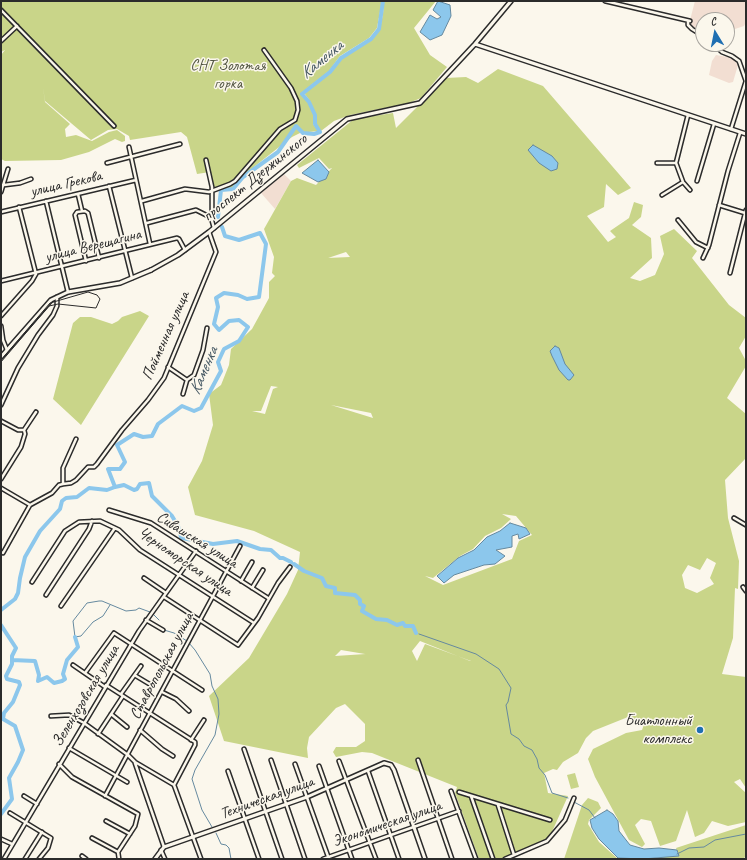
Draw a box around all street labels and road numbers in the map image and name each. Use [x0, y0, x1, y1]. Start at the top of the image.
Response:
street label: проспект Дзержинского [199, 130, 311, 226]
street label: улица Грекова [28, 166, 104, 202]
street label: улица Верещагина [43, 225, 143, 267]
street label: Пойменная улица [138, 289, 194, 383]
street label: Сивашская улица [153, 508, 241, 572]
street label: Черноморская улица [134, 523, 236, 601]
street label: Ставропольская улица [126, 609, 198, 723]
street label: Зеленхозовская улица [48, 642, 124, 750]
street label: Техническая улица [218, 772, 316, 824]
street label: Экономическая улица [330, 796, 444, 852]

